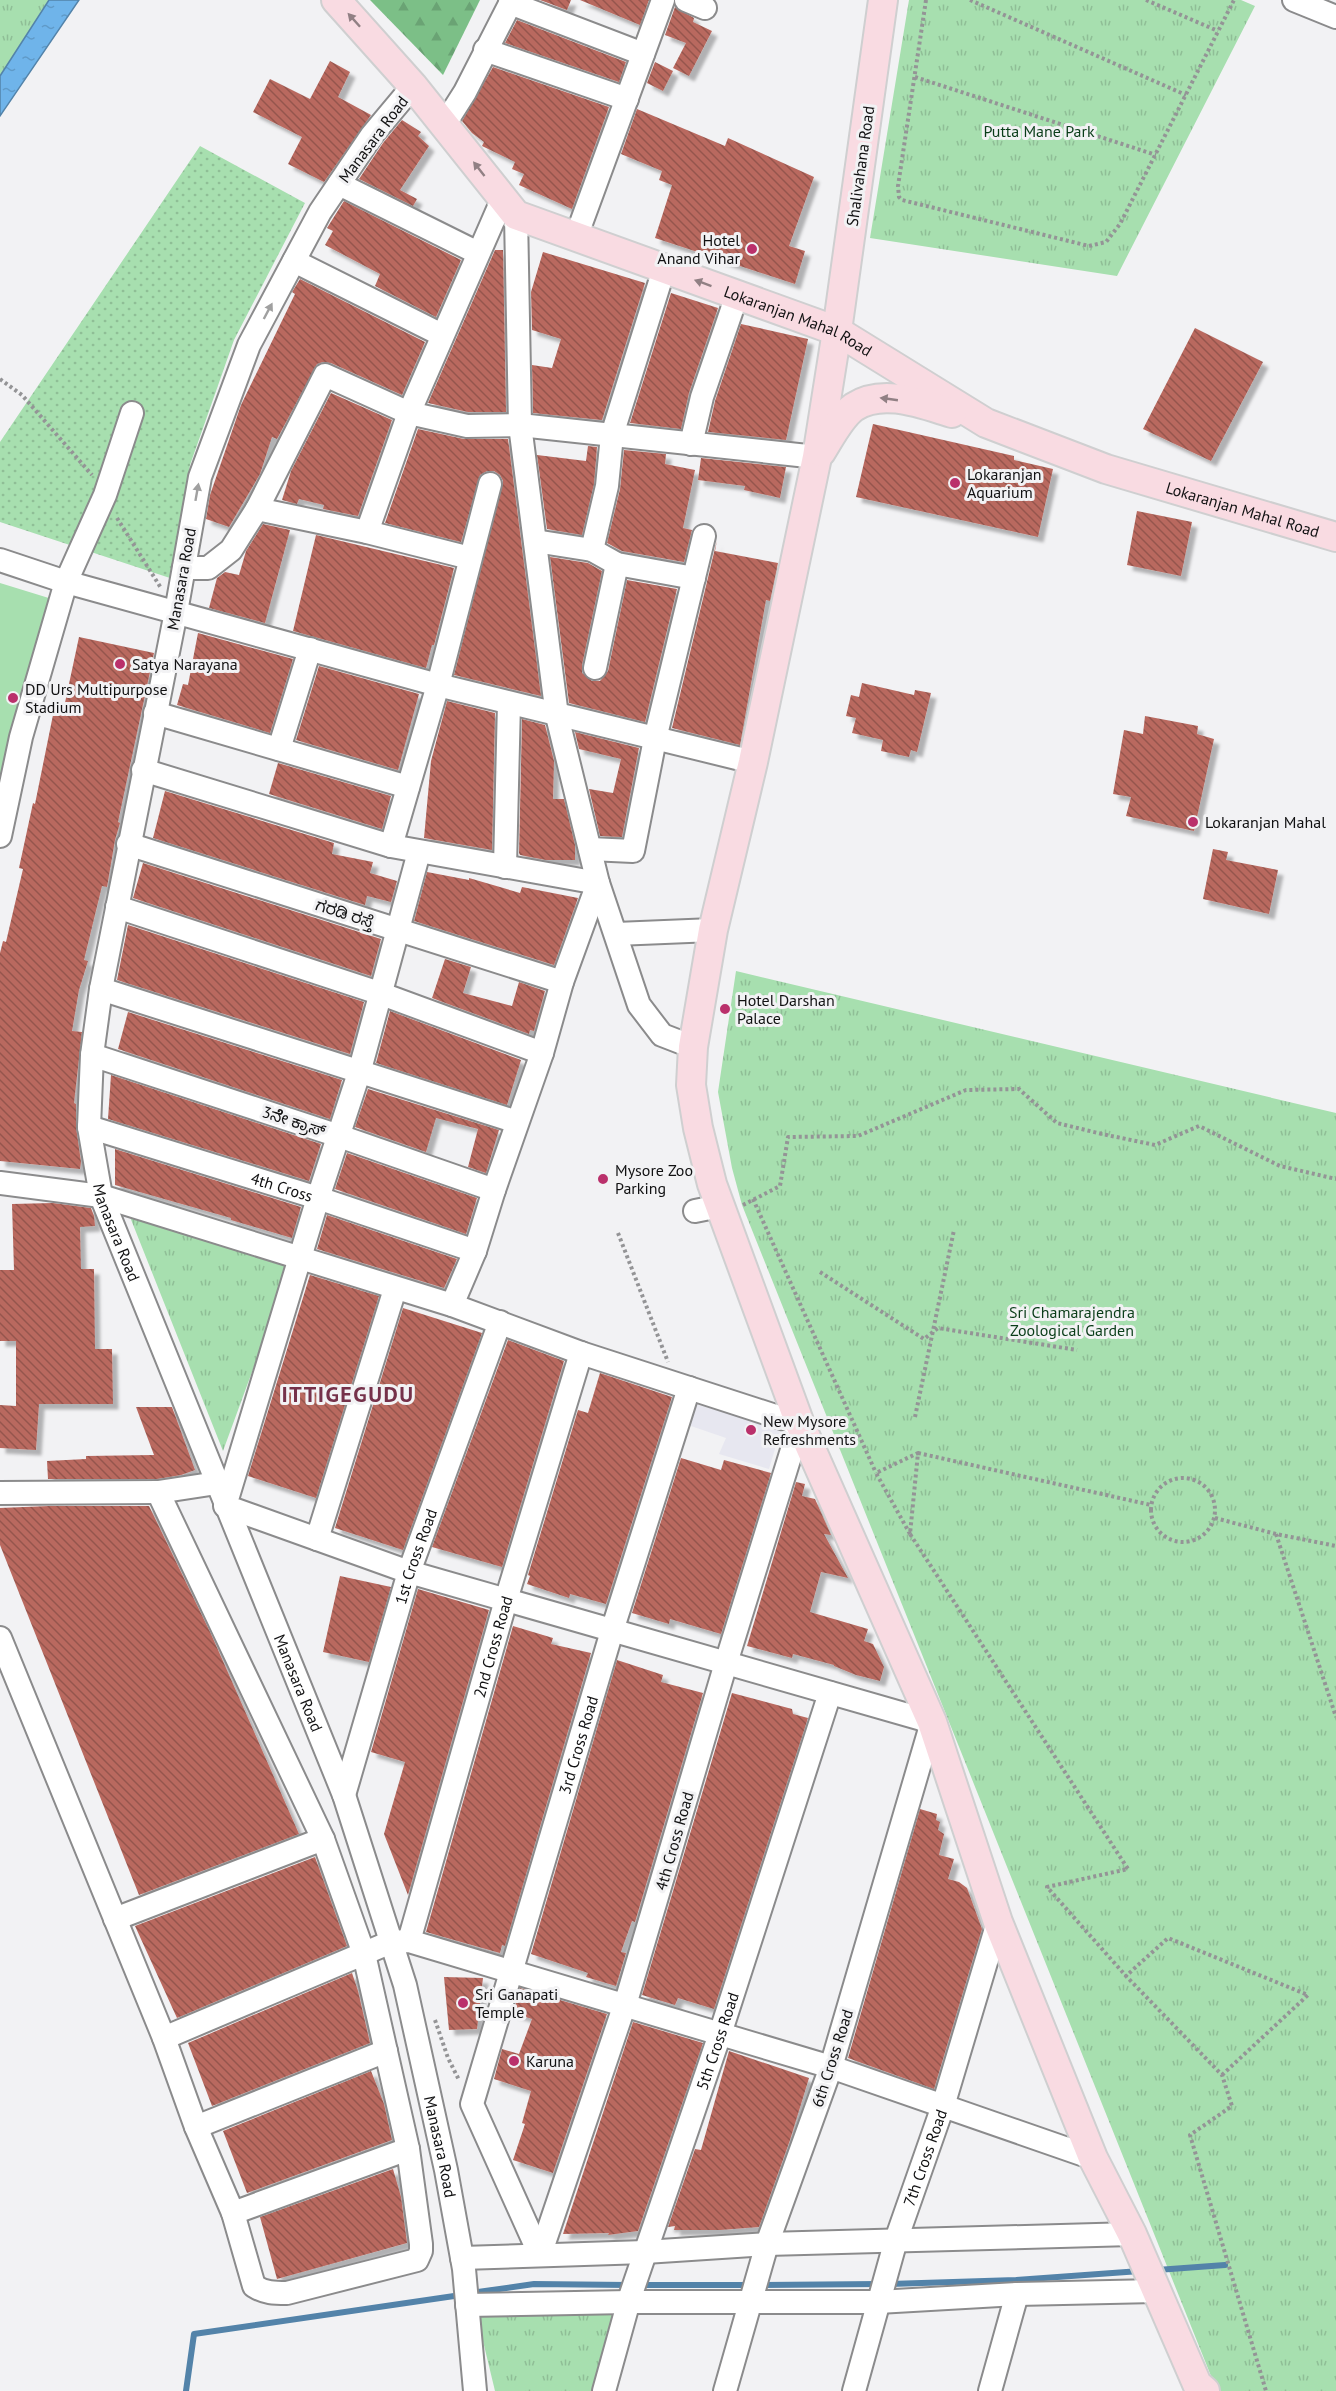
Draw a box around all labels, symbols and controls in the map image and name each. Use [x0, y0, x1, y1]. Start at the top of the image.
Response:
one-way arrow [347, 12, 361, 27]
street label: Manasara Road [334, 92, 412, 186]
street label: Shalivahana Road [842, 105, 878, 227]
park label: Putta Mane Park [983, 121, 1095, 141]
one-way arrow [473, 161, 486, 177]
place label: Hotel Anand Vihar [657, 230, 741, 268]
marker: Hotel Anand Vihar [745, 242, 759, 256]
one-way arrow [694, 277, 712, 287]
street label: Lokaranjan Mahal Road [721, 281, 876, 360]
one-way arrow [263, 302, 273, 319]
one-way arrow [879, 394, 898, 403]
place label: Lokaranjan Aquarium [967, 464, 1042, 502]
marker: Lokaranjan Aquarium [948, 476, 962, 490]
street label: Lokaranjan Mahal Road [1164, 477, 1322, 542]
one-way arrow [193, 482, 202, 501]
street label: Manasara Road [162, 526, 200, 632]
place label: Satya Narayana [132, 654, 238, 674]
marker: Satya Narayana [113, 657, 127, 671]
place label: DD Urs Multipurpose Stadium [25, 679, 168, 717]
marker: DD Urs Multipurpose Stadium [6, 691, 20, 705]
place label: Lokaranjan Mahal [1205, 812, 1326, 832]
marker: Lokaranjan Mahal [1186, 815, 1200, 829]
street label: ಗರಡಿ ರಸ್ತೆ [313, 894, 378, 933]
place label: Hotel Darshan Palace [737, 990, 835, 1028]
marker: Hotel Darshan Palace [718, 1002, 732, 1016]
street label: 3ನೆೇ ಕ್ರಾಸ್ [259, 1101, 329, 1142]
place label: Mysore Zoo Parking [615, 1160, 693, 1198]
street label: 4th Cross [249, 1168, 316, 1206]
marker: Mysore Zoo Parking [596, 1172, 610, 1186]
street label: Manasara Road [89, 1182, 145, 1284]
park label: Sri Chamarajendra Zoological Garden [1009, 1302, 1135, 1340]
district label: ITTIGEGUDU [281, 1380, 415, 1408]
place label: New Mysore Refreshments [763, 1411, 856, 1449]
marker: New Mysore Refreshments [744, 1423, 758, 1437]
street label: 1st Cross Road [390, 1506, 441, 1607]
street label: 2nd Cross Road [469, 1593, 517, 1700]
street label: Manasara Road [270, 1631, 327, 1735]
street label: 3rd Cross Road [554, 1693, 602, 1797]
street label: 4th Cross Road [650, 1789, 698, 1893]
place label: Sri Ganapati Temple [475, 1984, 558, 2022]
street label: 5th Cross Road [692, 1990, 743, 2092]
marker: Sri Ganapati Temple [456, 1996, 470, 2010]
street label: 6th Cross Road [807, 2007, 857, 2109]
place label: Karuna [526, 2051, 574, 2071]
marker: Karuna [507, 2054, 521, 2068]
street label: Manasara Road [420, 2094, 461, 2199]
street label: 7th Cross Road [899, 2106, 951, 2209]

